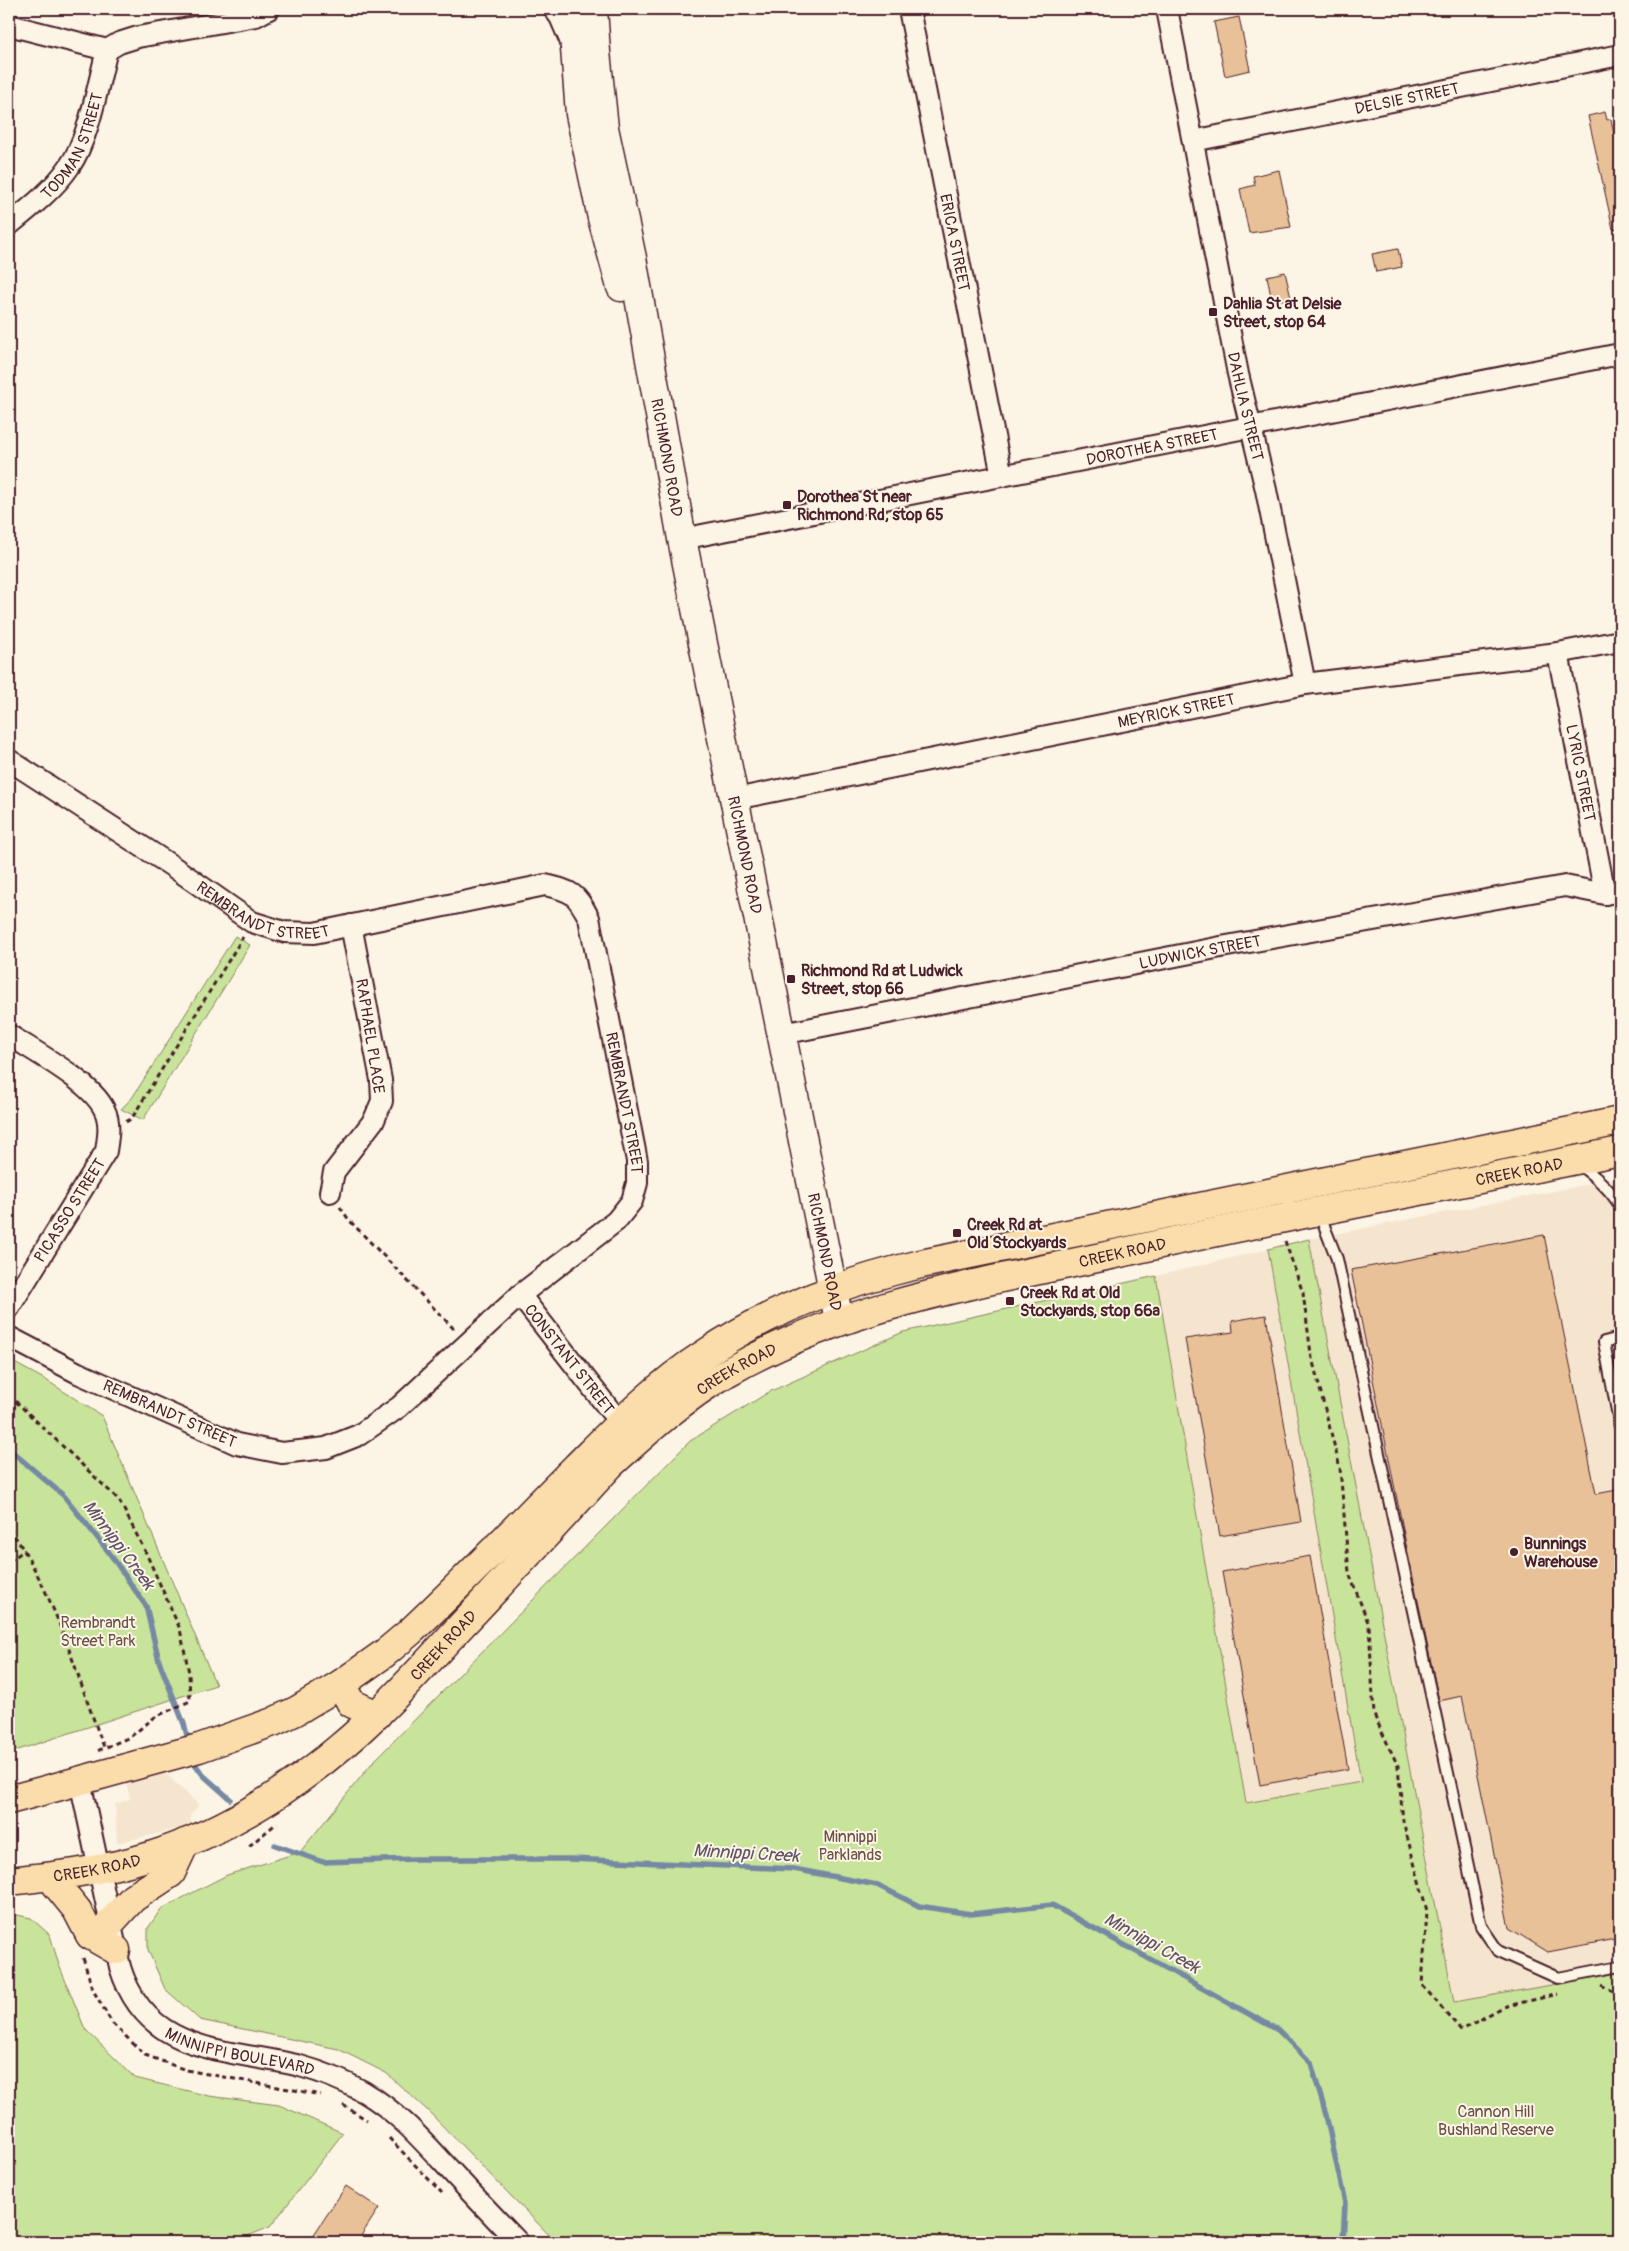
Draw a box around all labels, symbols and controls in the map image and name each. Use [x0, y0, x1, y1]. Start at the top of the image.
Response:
street label: DELSIE STREET [1353, 79, 1461, 119]
street label: TODMAN STREET [37, 91, 107, 204]
street label: ERICA STREET [935, 192, 974, 293]
place label: Dahlia St at Delsie Street, stop 64 [1223, 294, 1342, 332]
marker: Dahlia St at Delsie Street, stop 64 [1207, 306, 1219, 318]
street label: DAHLIA STREET [1223, 350, 1268, 463]
street label: RICHMOND ROAD [646, 397, 687, 518]
street label: DOROTHEA STREET [1085, 425, 1220, 470]
place label: Dorothea St near Richmond Rd, stop 65 [797, 487, 944, 525]
marker: Dorothea St near Richmond Rd, stop 65 [781, 499, 793, 511]
street label: MEYRICK STREET [1116, 689, 1237, 733]
street label: LYRIC STREET [1561, 723, 1600, 823]
street label: RICHMOND ROAD [723, 794, 766, 916]
street label: REMBRANDT STREET [192, 877, 331, 944]
street label: LUDWICK STREET [1137, 931, 1263, 974]
place label: Richmond Rd at Ludwick Street, stop 66 [801, 961, 963, 999]
marker: Richmond Rd at Ludwick Street, stop 66 [785, 973, 797, 985]
street label: RAPHAEL PLACE [351, 977, 389, 1095]
street label: REMBRANDT STREET [601, 1030, 647, 1174]
street label: CREEK ROAD [1474, 1154, 1565, 1191]
street label: PICASSO STREET [30, 1155, 110, 1266]
street label: RICHMOND ROAD [803, 1191, 846, 1313]
place label: Creek Rd at Old Stockyards [967, 1215, 1067, 1253]
marker: Creek Rd at Old Stockyards [951, 1227, 963, 1239]
street label: CREEK ROAD [1077, 1234, 1168, 1272]
place label: Creek Rd at Old Stockyards, stop 66a [1020, 1283, 1161, 1321]
marker: Creek Rd at Old Stockyards, stop 66a [1004, 1295, 1016, 1307]
street label: CONSTANT STREET [520, 1300, 618, 1419]
street label: CREEK ROAD [693, 1339, 780, 1400]
street label: REMBRANDT STREET [100, 1375, 240, 1452]
water label: Minnippi Creek [77, 1496, 161, 1596]
place label: Bunnings Warehouse [1524, 1534, 1599, 1572]
marker: Bunnings Warehouse [1508, 1546, 1520, 1558]
street label: CREEK ROAD [406, 1607, 481, 1685]
park label: Rembrandt Street Park [60, 1613, 136, 1651]
park label: Minnippi Parklands [819, 1827, 881, 1865]
water label: Minnippi Creek [692, 1839, 801, 1868]
street label: CREEK ROAD [52, 1850, 143, 1887]
water label: Minnippi Creek [1100, 1908, 1205, 1980]
street label: MINNIPPI BOULEVARD [161, 2023, 317, 2081]
park label: Cannon Hill Bushland Reserve [1438, 2102, 1554, 2140]

